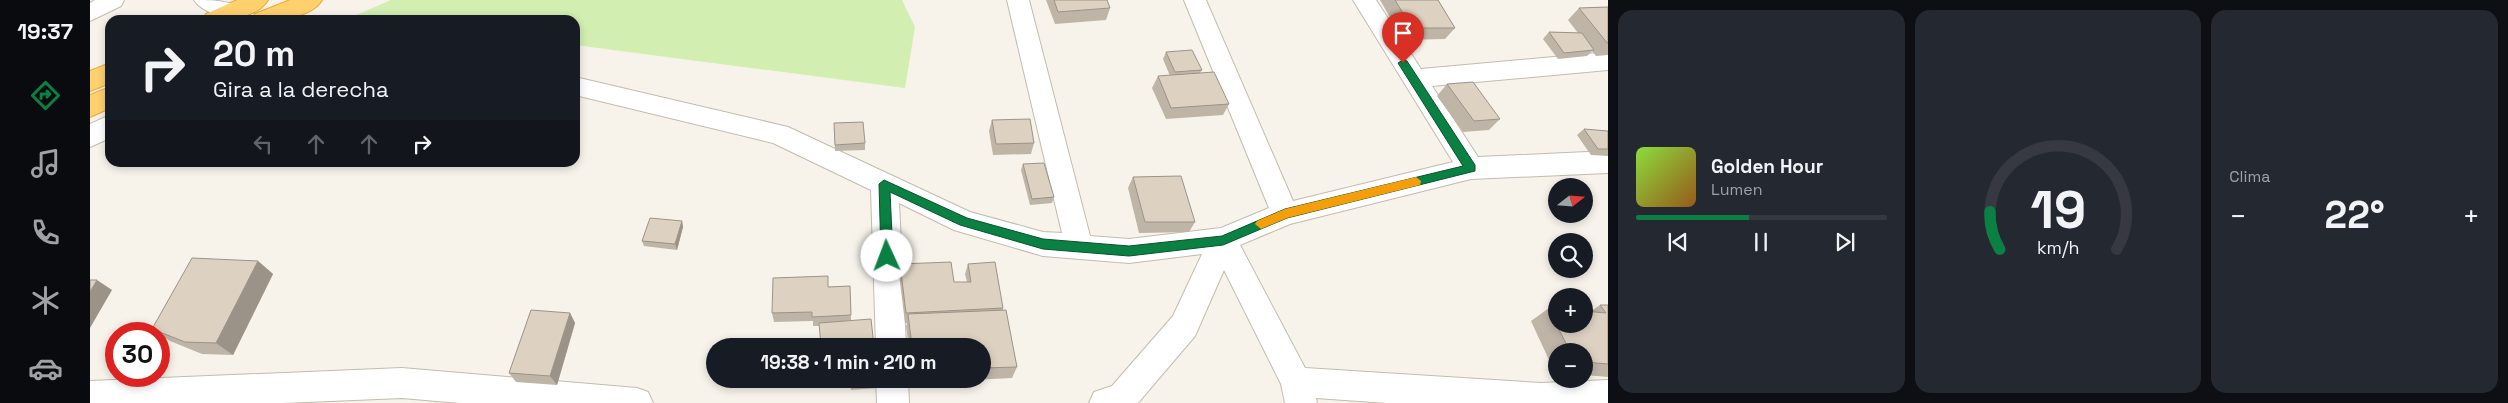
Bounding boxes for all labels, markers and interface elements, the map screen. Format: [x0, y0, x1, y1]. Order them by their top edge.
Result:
pin [1382, 12, 1424, 63]
text: 19:37 [17, 17, 73, 45]
icon: arrive [1389, 19, 1417, 47]
text: 20 m [213, 32, 295, 76]
icon: right [130, 35, 195, 100]
text: Gira a la derecha [213, 75, 389, 103]
icon: directions [28, 78, 63, 113]
icon: left [249, 130, 277, 158]
icon: ahead [302, 130, 330, 158]
icon: ahead [355, 130, 383, 158]
icon: right [408, 130, 436, 158]
icon: music [28, 146, 63, 181]
text: Golden Hour [1711, 154, 1823, 179]
text: Clima [2229, 166, 2270, 187]
text: 19 [2030, 177, 2086, 243]
north arrow [1548, 178, 1592, 222]
map controls [1548, 178, 1593, 388]
text: Lumen [1711, 179, 1763, 200]
text: 22° [2325, 191, 2385, 239]
text: − [2229, 198, 2247, 234]
text: + [2463, 198, 2480, 234]
icon: phone [28, 215, 63, 250]
icon: previous [1664, 228, 1692, 256]
icon: pause [1747, 228, 1775, 256]
icon: next [1831, 228, 1859, 256]
position arrow [860, 229, 912, 281]
button: search [1548, 233, 1593, 278]
text: km/h [2037, 236, 2079, 259]
icon: climate [28, 283, 63, 318]
button: + [1548, 288, 1593, 333]
speed limit sign: 30 [105, 322, 170, 387]
button: − [1548, 343, 1593, 388]
text: 19:38 · 1 min · 210 m [760, 350, 937, 375]
icon: car [28, 351, 63, 386]

